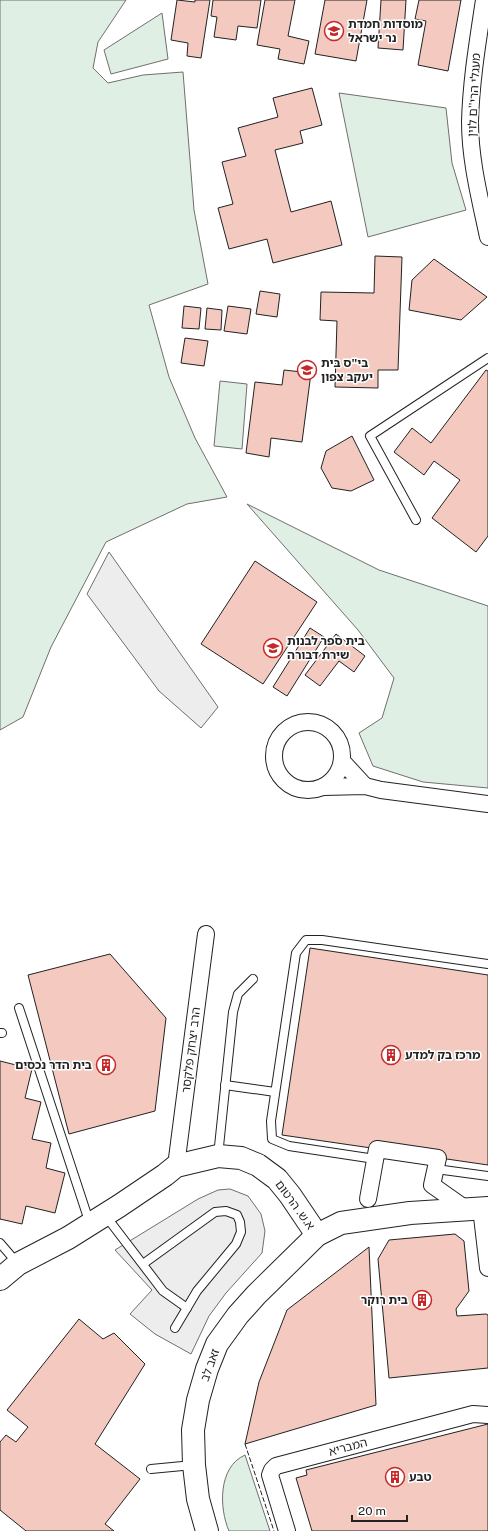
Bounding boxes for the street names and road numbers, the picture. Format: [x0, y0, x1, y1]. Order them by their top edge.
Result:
street label: מעגלי הרי''ם לוין [465, 53, 483, 137]
street label: הרב יצחק פלקסר [179, 1006, 203, 1094]
street label: א.ש. הרטום [272, 1178, 318, 1233]
street label: זאב לב [198, 1347, 222, 1383]
street label: המבריא [327, 1435, 369, 1459]

